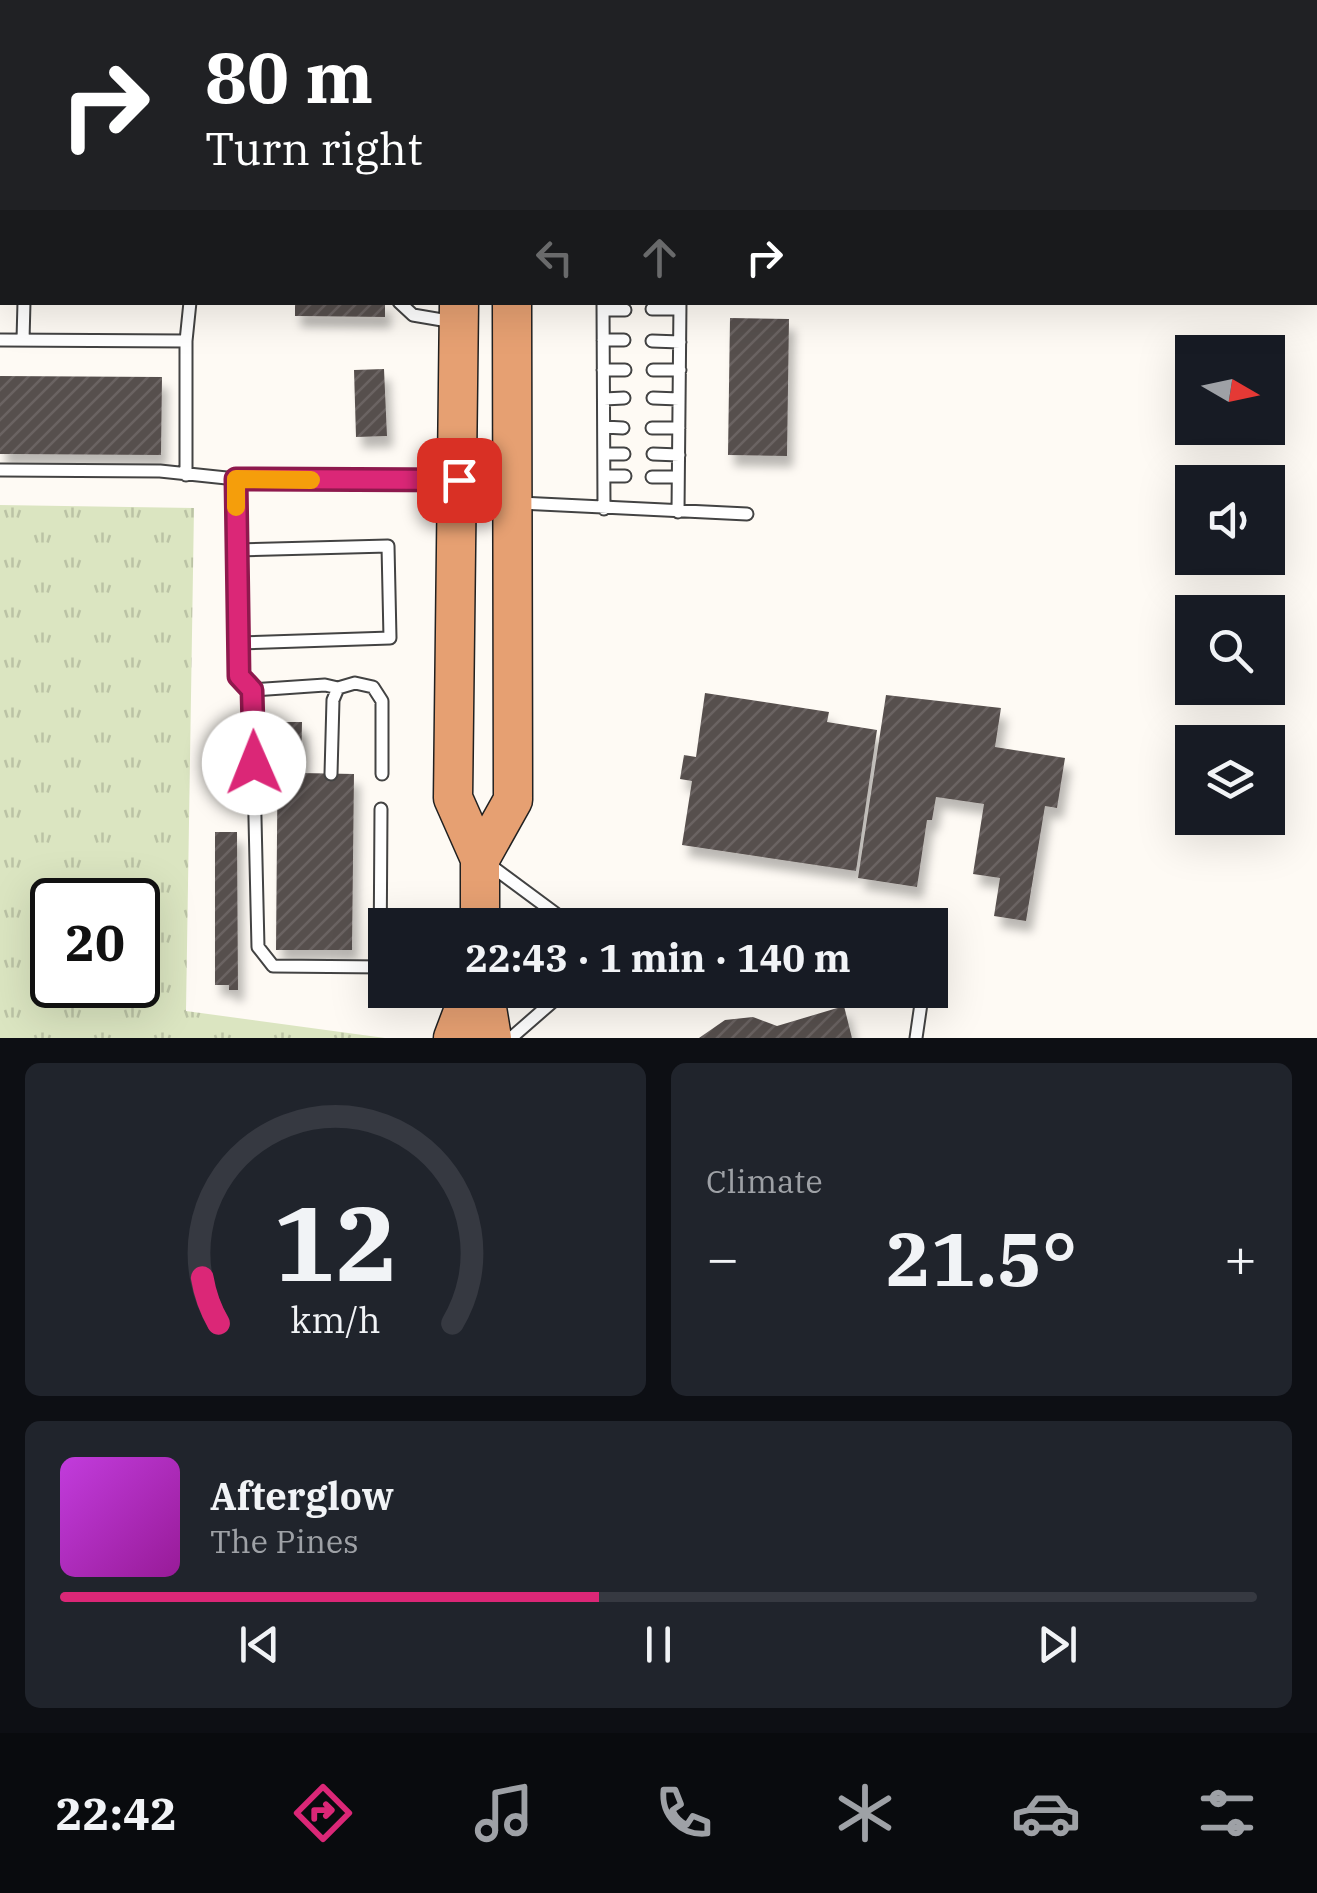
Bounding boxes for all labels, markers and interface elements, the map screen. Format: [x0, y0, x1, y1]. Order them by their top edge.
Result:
text: 80 m [205, 31, 373, 122]
icon: right [40, 40, 170, 170]
text: Turn right [205, 119, 423, 177]
icon: left [527, 230, 582, 285]
icon: ahead [632, 230, 687, 285]
icon: right [737, 230, 792, 285]
north arrow [1175, 335, 1285, 445]
map controls [1175, 335, 1285, 835]
pin [417, 438, 502, 523]
icon: arrive [432, 453, 487, 508]
button: sound [1175, 465, 1285, 575]
button: search [1175, 595, 1285, 705]
position arrow [202, 711, 306, 815]
button: layers [1175, 725, 1285, 835]
speed limit sign: 20 [30, 878, 160, 1008]
text: 22:43 · 1 min · 140 m [465, 933, 851, 982]
text: Climate [706, 1160, 823, 1202]
text: 12 [273, 1174, 398, 1310]
text: 21.5° [886, 1209, 1077, 1307]
text: − [706, 1222, 739, 1293]
text: + [1224, 1222, 1257, 1293]
text: km/h [290, 1296, 381, 1343]
text: Afterglow [210, 1471, 394, 1520]
text: The Pines [210, 1520, 359, 1562]
icon: previous [232, 1617, 287, 1672]
icon: pause [631, 1617, 686, 1672]
icon: next [1030, 1617, 1085, 1672]
icon: directions [288, 1778, 358, 1848]
icon: music [469, 1778, 539, 1848]
icon: phone [649, 1778, 719, 1848]
icon: climate [830, 1778, 900, 1848]
icon: car [1011, 1778, 1081, 1848]
icon: filters [1192, 1778, 1262, 1848]
text: 22:42 [55, 1784, 177, 1842]

